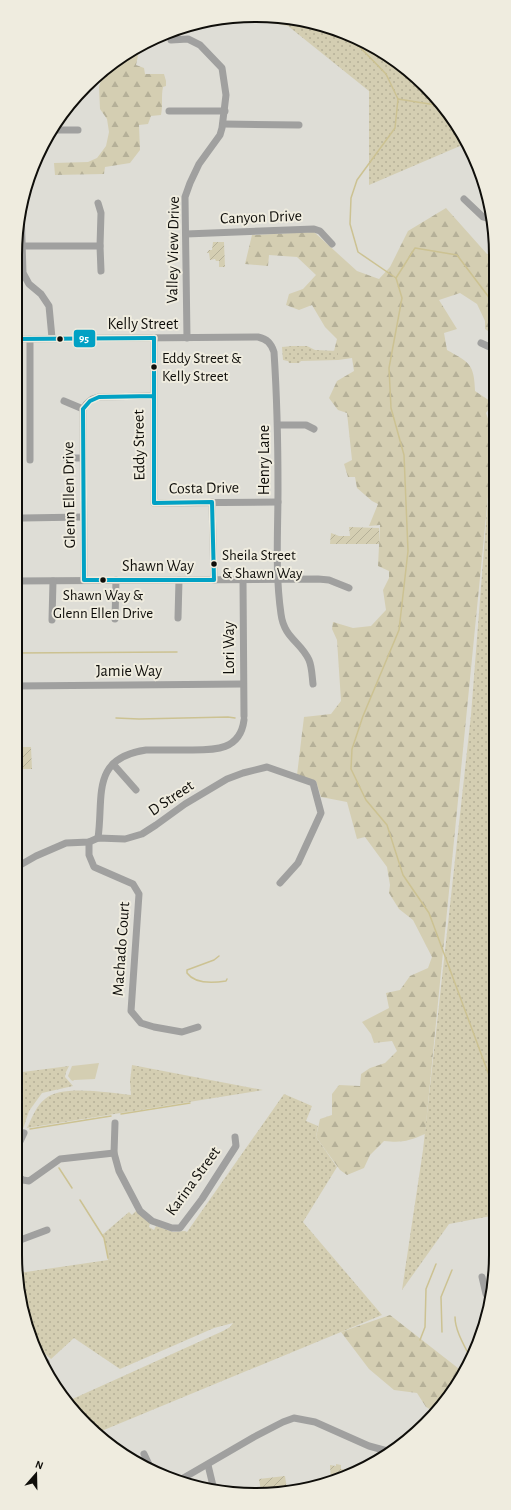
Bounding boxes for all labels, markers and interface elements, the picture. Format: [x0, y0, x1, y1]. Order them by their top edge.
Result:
street label: Valley View Drive [164, 196, 183, 304]
street label: Canyon Drive [220, 208, 302, 227]
street label: Kelly Street [108, 316, 178, 333]
line badge: 95 [73, 329, 96, 348]
text: 95 [79, 333, 89, 344]
unlabelled marker [55, 334, 65, 344]
place label: Eddy Street & Kelly Street [162, 351, 242, 384]
marker: Eddy Street & Kelly Street [149, 362, 159, 372]
street label: Eddy Street [130, 409, 149, 481]
street label: Henry Lane [256, 425, 273, 495]
street label: Glenn Ellen Drive [60, 441, 78, 549]
street label: Costa Drive [169, 479, 239, 497]
place label: Sheila Street & Shawn Way [222, 548, 303, 581]
street label: Shawn Way [122, 558, 194, 575]
marker: Sheila Street & Shawn Way [209, 559, 219, 569]
marker: Shawn Way & Glenn Ellen Drive [98, 575, 108, 585]
place label: Shawn Way & Glenn Ellen Drive [53, 588, 153, 621]
street label: Lori Way [221, 621, 238, 675]
street label: Jamie Way [96, 663, 162, 680]
street label: D Street [146, 777, 196, 819]
street label: Machado Court [110, 901, 132, 997]
street label: Karina Street [163, 1144, 223, 1218]
north arrow [16, 1454, 56, 1494]
text: N [34, 1459, 45, 1472]

